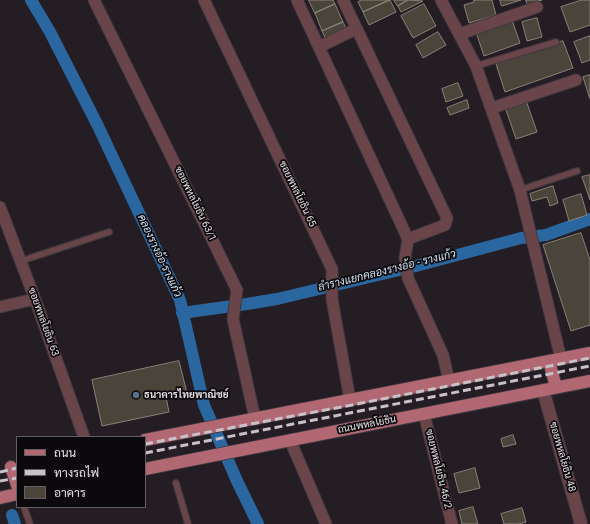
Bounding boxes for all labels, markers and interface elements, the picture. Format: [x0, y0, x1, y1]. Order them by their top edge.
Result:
street label: ซอยพหลโยธิน 65 [276, 159, 318, 229]
street label: ซอยพหลโยธิน 63/1 [172, 165, 218, 243]
water label: คลองรางอ้อ-รางแก้ว [134, 212, 184, 300]
water label: ลำรางแยกคลองรางอ้อ - รางแก้ว [317, 247, 457, 295]
street label: ซอยพหลโยธิน 63 [25, 286, 61, 358]
place label: ธนาคารไทยพาณิชย์ [144, 389, 229, 401]
marker: ธนาคารไทยพาณิชย์ [131, 390, 141, 400]
street label: ถนนพหลโยธิน [337, 413, 397, 437]
street label: ซอยพหลโยธิน 48 [546, 421, 578, 493]
street label: ซอยพหลโยธิน 46/2 [422, 428, 454, 510]
legend [16, 436, 146, 508]
text: ถนน [54, 446, 76, 460]
text: ทางรถไฟ [54, 466, 99, 480]
text: อาคาร [54, 486, 86, 500]

